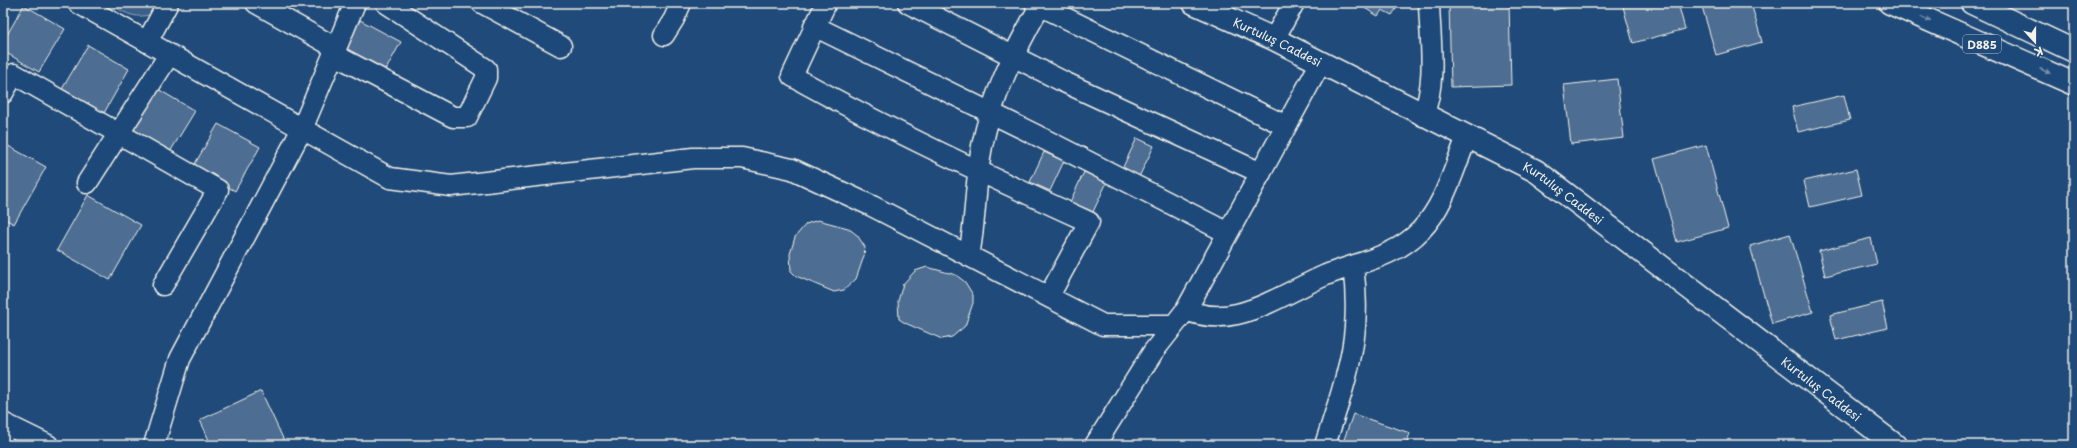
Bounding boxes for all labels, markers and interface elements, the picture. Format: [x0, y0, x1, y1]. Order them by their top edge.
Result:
street label: Kurtuluş Caddesi [1230, 13, 1325, 71]
one-way arrow [1920, 16, 1931, 22]
north arrow [2015, 22, 2055, 62]
road number: D885 [1963, 35, 2001, 53]
text: K [2032, 42, 2046, 61]
one-way arrow [2039, 69, 2051, 75]
street label: Kurtuluş Caddesi [1520, 157, 1608, 229]
street label: Kurtuluş Caddesi [1778, 352, 1865, 425]

